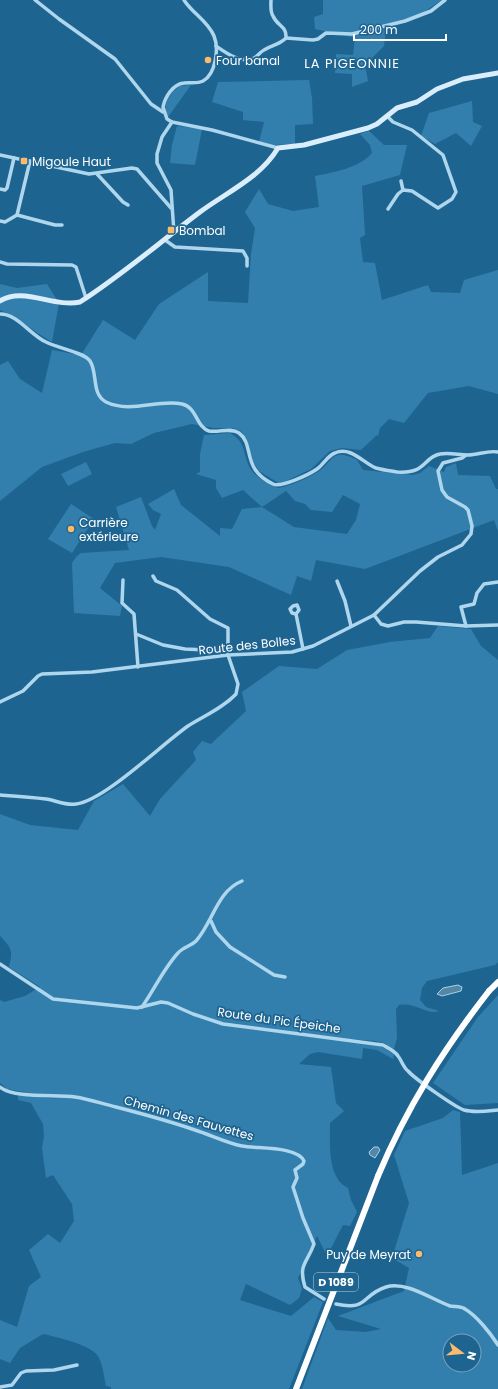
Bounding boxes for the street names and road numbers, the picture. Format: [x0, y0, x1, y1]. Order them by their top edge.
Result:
street label: Route des Bolles [198, 631, 296, 659]
street label: Route du Pic Épeiche [216, 1003, 342, 1037]
street label: Chemin des Fauvettes [122, 1091, 256, 1145]
road number: D 1089 [314, 1273, 358, 1291]

